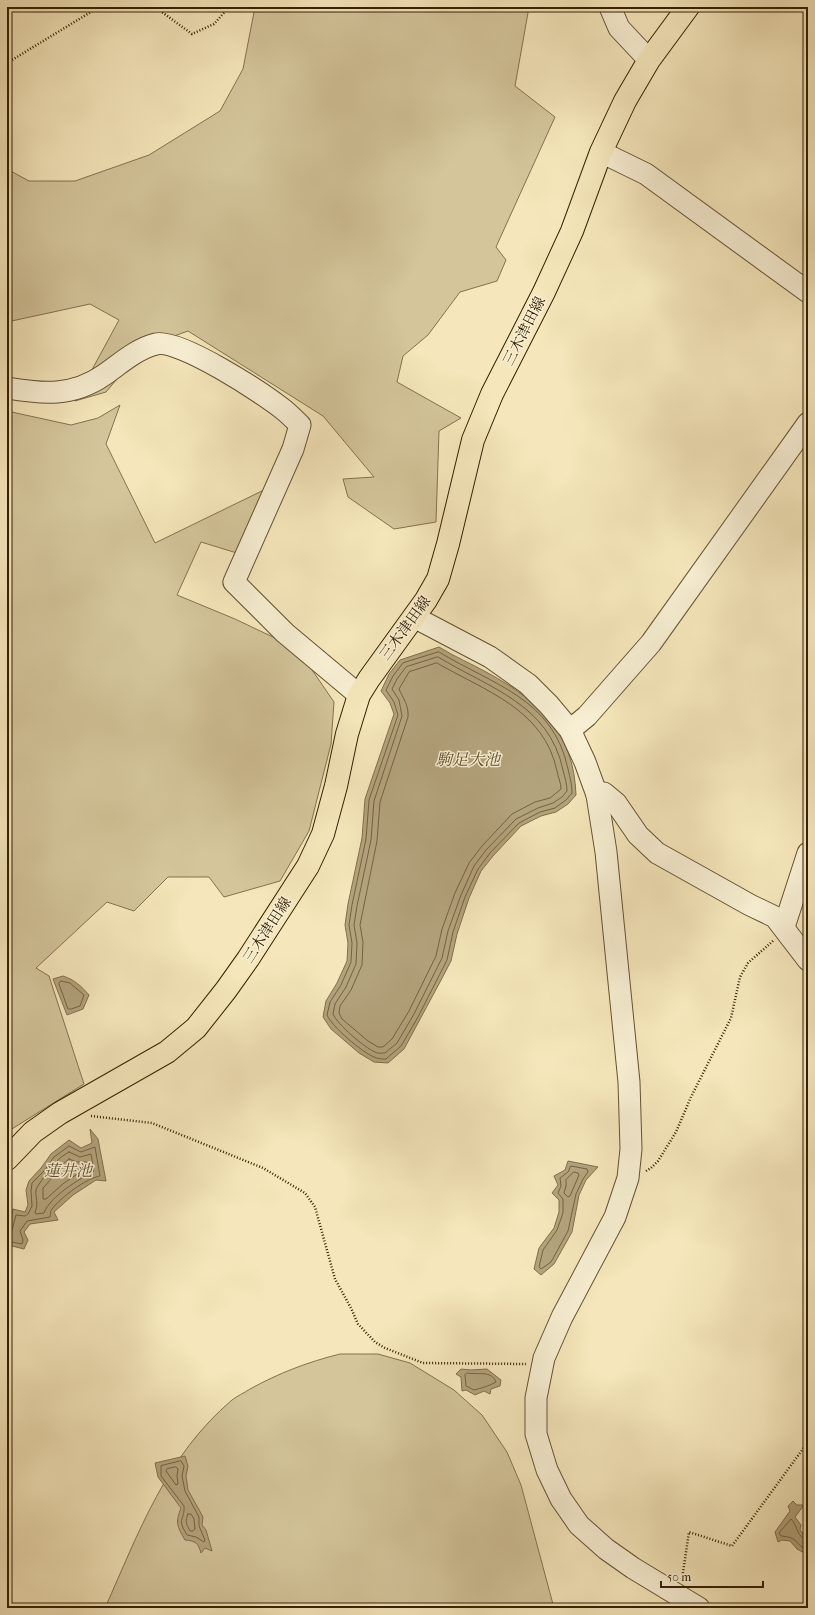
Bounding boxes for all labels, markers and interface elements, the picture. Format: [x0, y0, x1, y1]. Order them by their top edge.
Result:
street label: 三木津田線 [499, 293, 549, 369]
street label: 三木津田線 [376, 592, 434, 664]
water label: 駒足大池 [436, 750, 502, 769]
street label: 三木津田線 [239, 894, 295, 966]
water label: 蓮井池 [44, 1161, 94, 1180]
scale bar [661, 1563, 763, 1589]
text: 50 m [667, 1570, 691, 1584]

